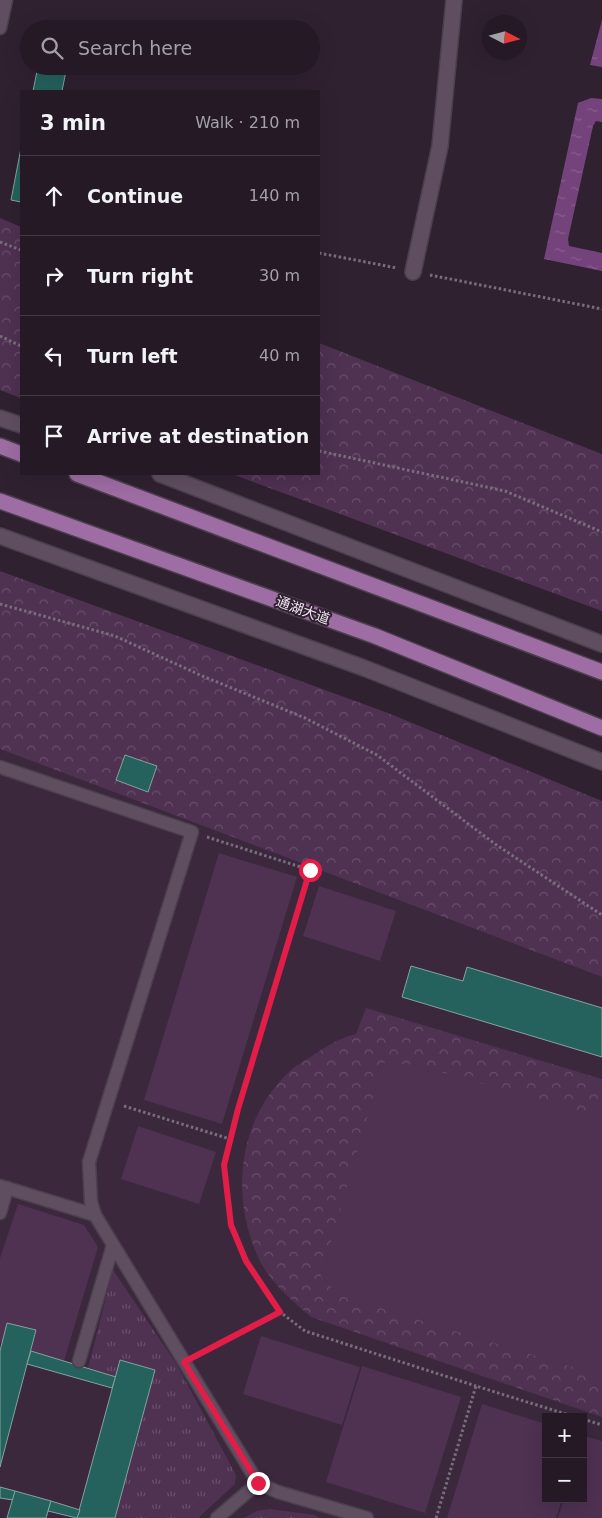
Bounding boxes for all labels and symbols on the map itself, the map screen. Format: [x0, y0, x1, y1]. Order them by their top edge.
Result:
north arrow [482, 15, 527, 60]
street label: 通湖大道 [274, 593, 332, 627]
route start [299, 859, 322, 882]
route end [247, 1472, 270, 1495]

